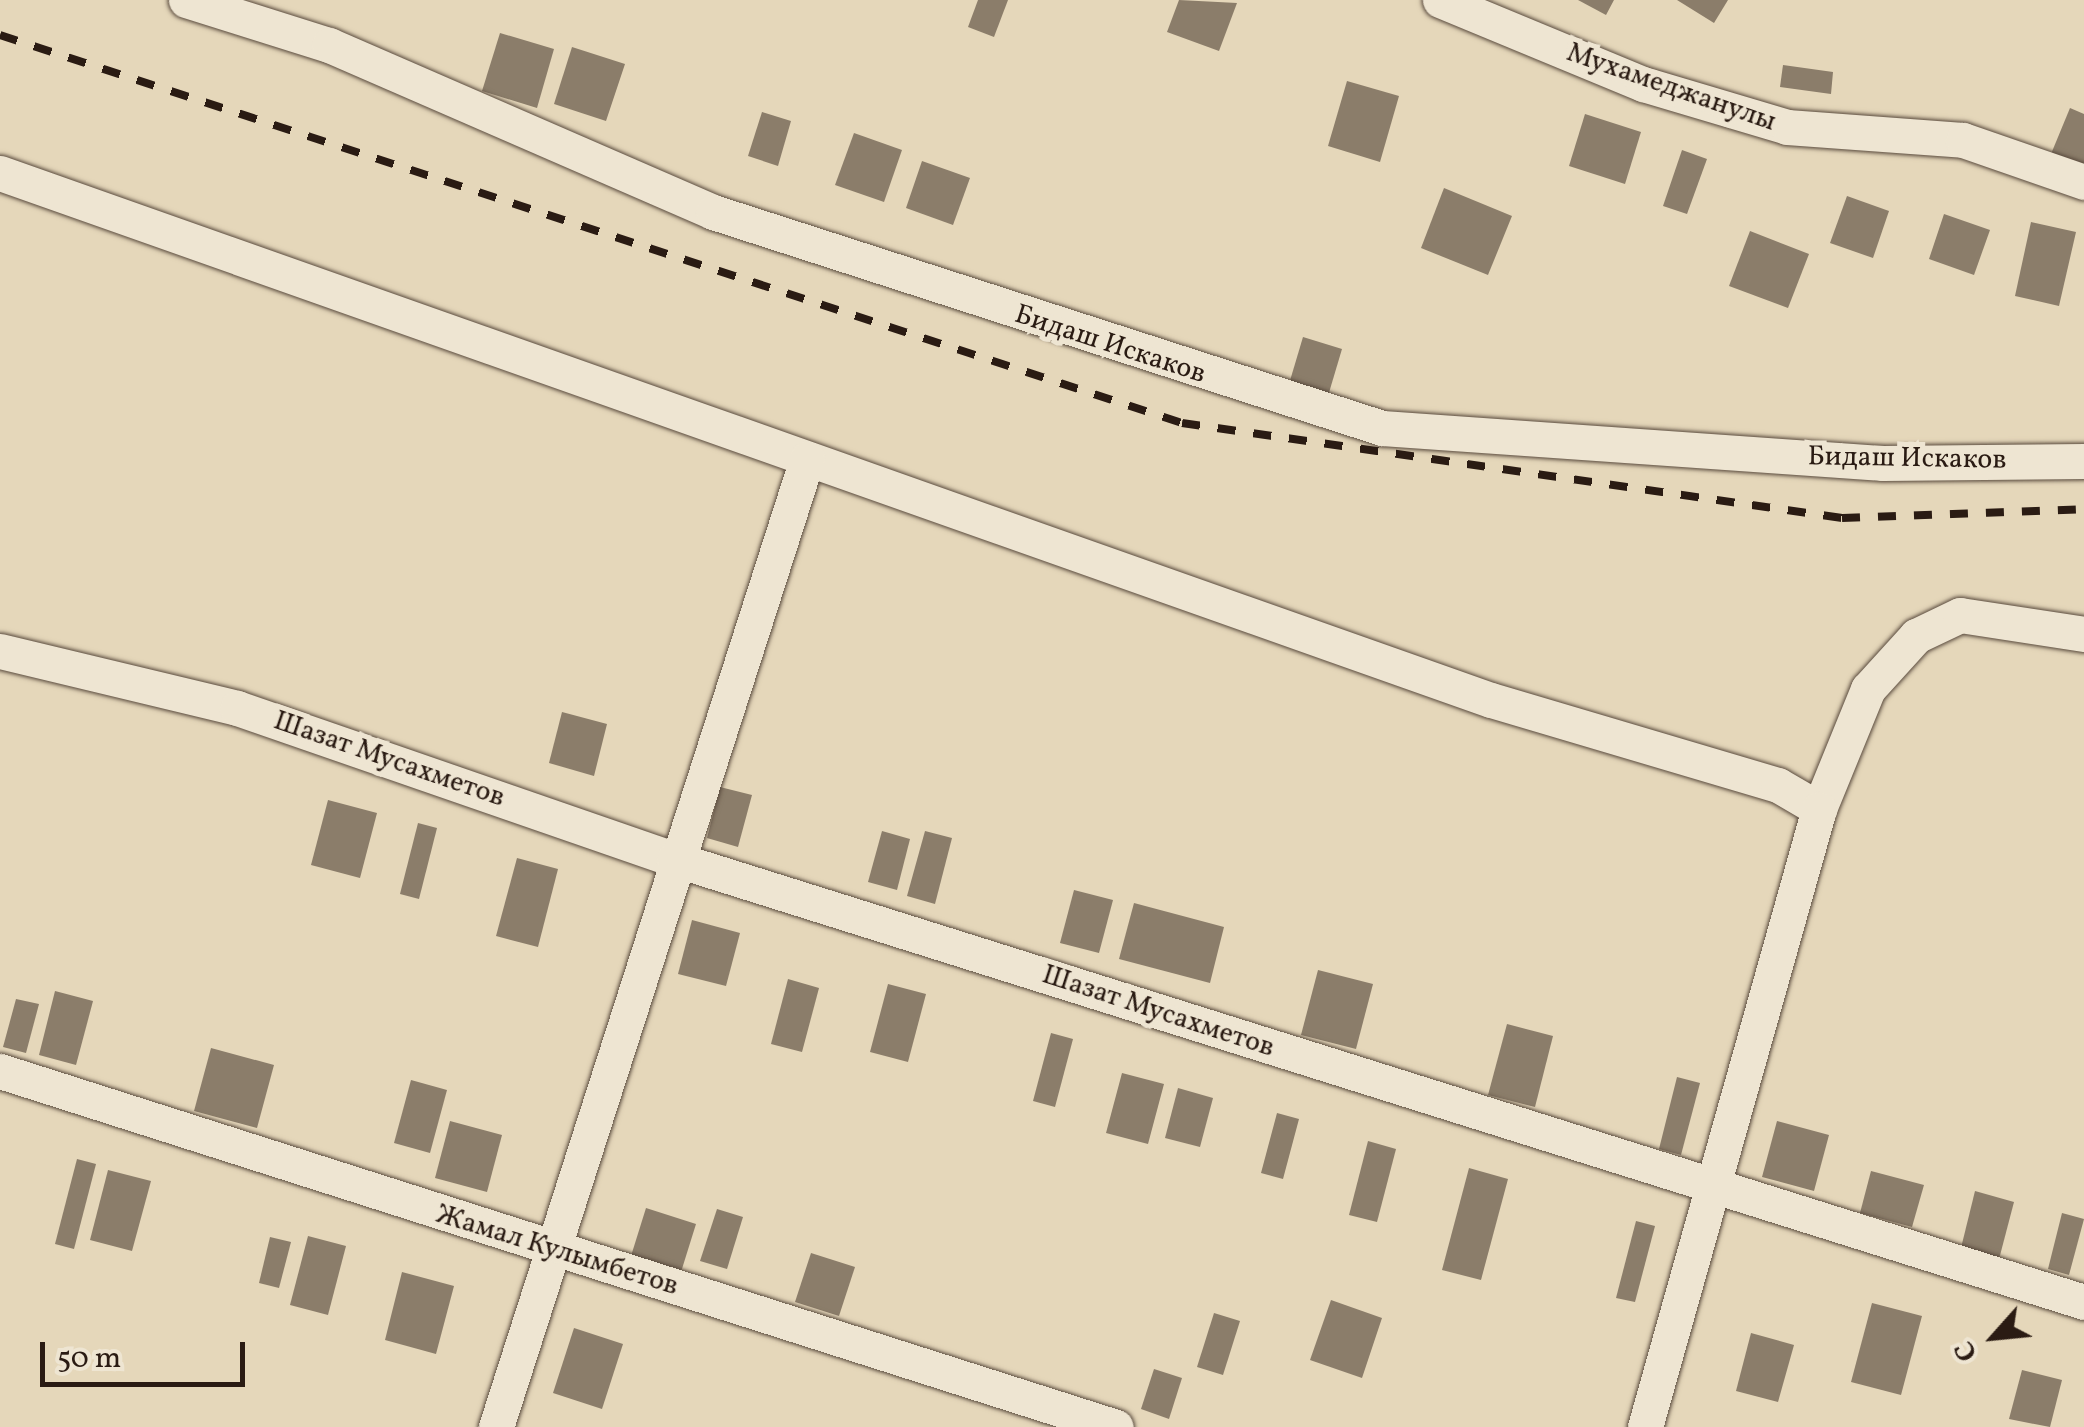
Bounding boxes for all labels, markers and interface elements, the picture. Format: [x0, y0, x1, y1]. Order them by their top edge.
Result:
street label: Мухамеджанулы [1562, 36, 1780, 140]
street label: Бидаш Искаков [1010, 298, 1210, 392]
street label: Бидаш Искаков [1807, 440, 2007, 478]
street label: Шазат Мусахметов [269, 705, 509, 815]
street label: Шазат Мусахметов [1038, 959, 1278, 1065]
street label: Жамал Кулымбетов [432, 1198, 682, 1304]
north arrow [1944, 1287, 2044, 1387]
scale bar [45, 1322, 250, 1384]
text: С [1945, 1334, 1988, 1368]
text: 50 m [57, 1338, 121, 1380]

